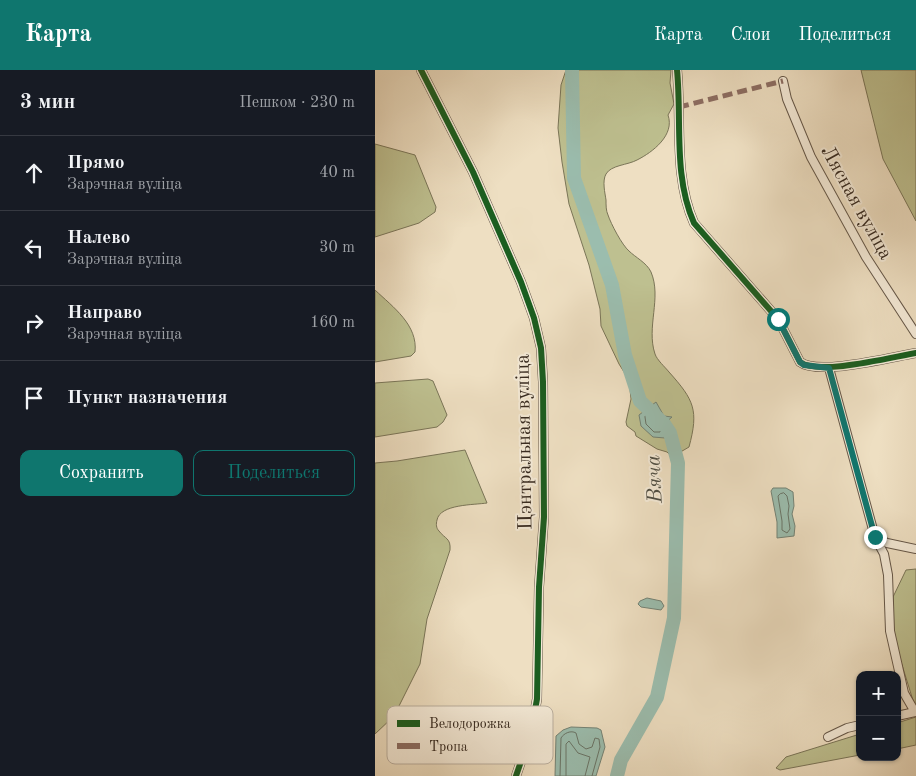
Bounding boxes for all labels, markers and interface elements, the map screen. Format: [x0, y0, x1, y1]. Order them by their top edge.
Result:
text: Карта [25, 23, 92, 47]
text: Карта [654, 26, 703, 44]
text: Слои [731, 26, 770, 44]
text: Поделиться [798, 26, 891, 44]
text: 3 мин [20, 92, 75, 113]
text: Пешком · 230 m [239, 95, 355, 111]
street label: Лясная вуліца [816, 143, 896, 263]
text: Прямо [67, 154, 125, 173]
icon: ahead [20, 159, 48, 187]
text: 40 m [319, 165, 355, 181]
text: Зарэчная вуліца [67, 177, 182, 193]
text: Налево [67, 229, 130, 248]
icon: left [20, 234, 48, 262]
text: 30 m [319, 240, 355, 256]
text: Зарэчная вуліца [67, 252, 182, 268]
text: Направо [67, 304, 142, 323]
route start [767, 308, 790, 331]
icon: right [20, 309, 48, 337]
text: 160 m [310, 315, 355, 331]
text: Зарэчная вуліца [67, 327, 182, 343]
street label: Цэнтральная вуліца [513, 354, 537, 530]
icon: arrive [20, 384, 48, 412]
text: Пункт назначения [67, 389, 227, 408]
button: Сохранить [20, 450, 183, 496]
button: Поделиться [193, 450, 355, 496]
water label: Вяча [643, 454, 667, 505]
route end [864, 526, 887, 549]
map controls [856, 671, 901, 761]
button: + [856, 671, 901, 716]
legend [387, 706, 553, 764]
button: − [856, 716, 901, 761]
text: Велодорожка [429, 717, 511, 731]
text: Тропа [429, 740, 468, 754]

